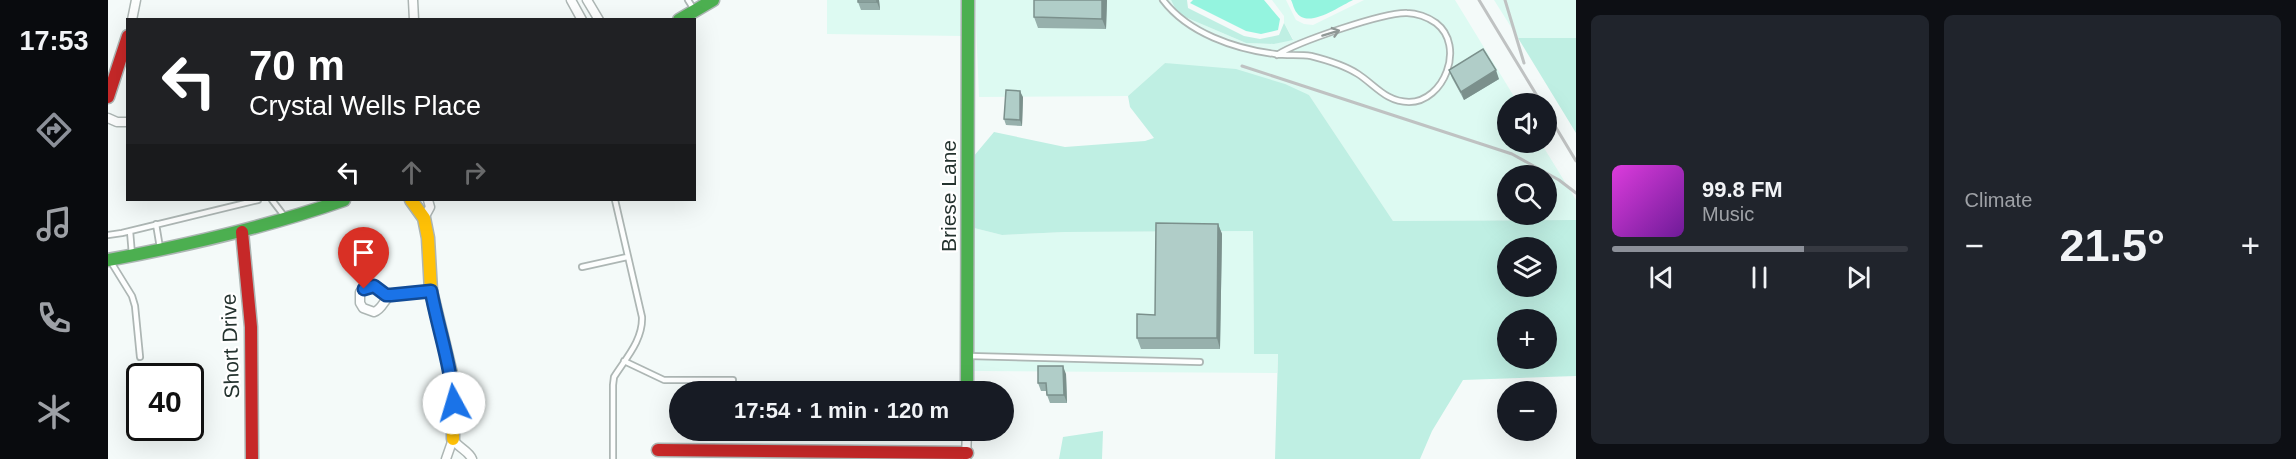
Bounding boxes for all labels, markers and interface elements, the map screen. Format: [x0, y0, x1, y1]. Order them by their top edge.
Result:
text: 17:53 [19, 26, 89, 56]
one-way arrow [1321, 27, 1340, 38]
icon: left [150, 42, 228, 120]
text: 70 m [249, 42, 345, 89]
text: Crystal Wells Place [249, 91, 481, 121]
map controls [1497, 93, 1557, 441]
button: sound [1497, 93, 1557, 153]
icon: directions [33, 109, 75, 151]
street label: Briese Lane [937, 140, 960, 252]
icon: left [332, 156, 365, 189]
icon: ahead [395, 156, 428, 189]
icon: right [458, 156, 491, 189]
button: search [1497, 165, 1557, 225]
text: 99.8 FM [1702, 177, 1783, 202]
text: Climate [1965, 189, 2032, 211]
icon: music [33, 203, 75, 245]
text: Music [1702, 203, 1754, 225]
text: 21.5° [2059, 220, 2165, 271]
pin [338, 227, 389, 289]
text: − [1965, 227, 1984, 264]
text: + [2241, 227, 2260, 264]
icon: arrive [347, 236, 380, 269]
button: layers [1497, 237, 1557, 297]
icon: previous [1645, 261, 1678, 294]
icon: pause [1743, 261, 1776, 294]
icon: next [1842, 261, 1875, 294]
street label: Short Drive [217, 293, 243, 399]
icon: phone [33, 297, 75, 339]
button: + [1497, 309, 1557, 369]
speed limit sign: 40 [126, 363, 204, 441]
position arrow [422, 371, 486, 435]
button: − [1497, 381, 1557, 441]
icon: climate [33, 391, 75, 433]
text: 17:54 · 1 min · 120 m [734, 398, 949, 423]

